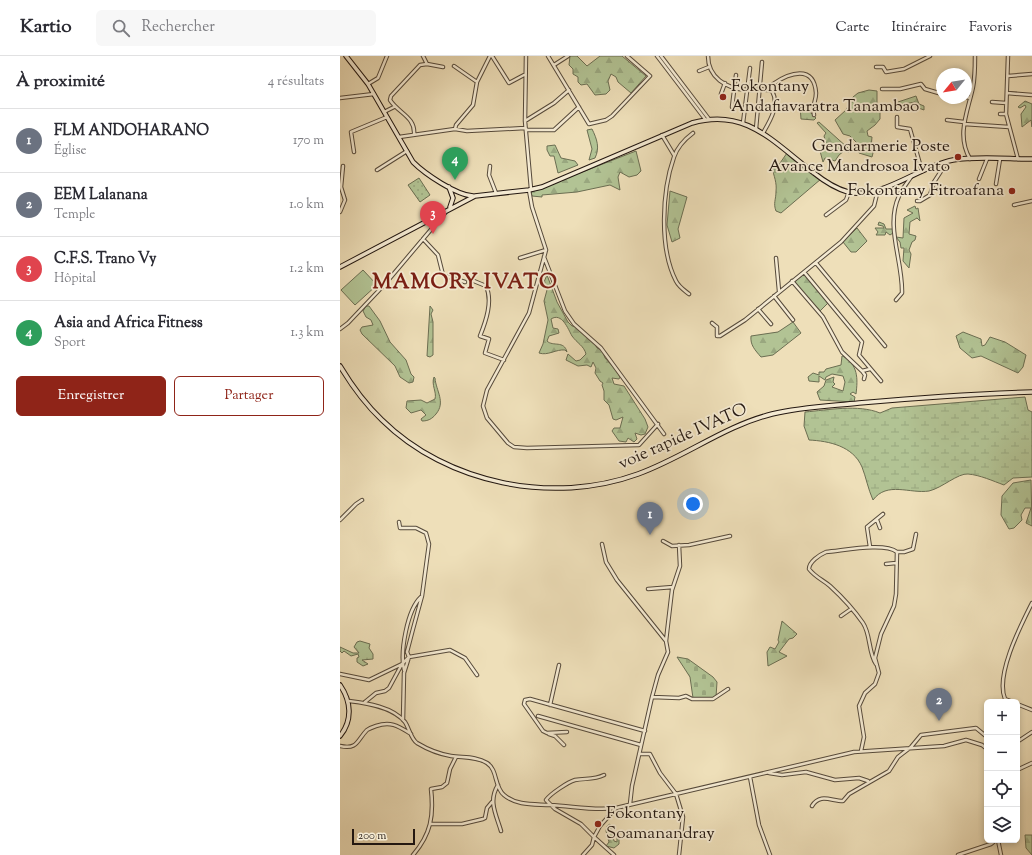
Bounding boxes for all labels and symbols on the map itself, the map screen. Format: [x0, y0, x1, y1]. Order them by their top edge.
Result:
north arrow [936, 68, 972, 104]
place label: Fokontany Andafiavaratra Tanambao [731, 75, 919, 119]
marker: Fokontany Andafiavaratra Tanambao [718, 92, 728, 102]
place label: Gendarmerie Poste Avance Mandrosoa Ivato [768, 135, 950, 179]
pin: 4 [442, 147, 468, 180]
marker: Gendarmerie Poste Avance Mandrosoa Ivato [953, 152, 963, 162]
place label: Fokontany Fitroafana [847, 179, 1004, 203]
marker: Fokontany Fitroafana [1007, 186, 1017, 196]
pin: 3 [420, 201, 446, 234]
district label: MAMORY IVATO [372, 268, 558, 298]
street label: voie rapide IVATO [615, 398, 751, 476]
your location [683, 494, 703, 514]
pin: 1 [637, 502, 663, 535]
pin: 2 [926, 688, 952, 721]
place label: Fokontany Soamanandray [606, 802, 715, 846]
marker: Fokontany Soamanandray [593, 819, 603, 829]
scale bar [352, 827, 415, 846]

